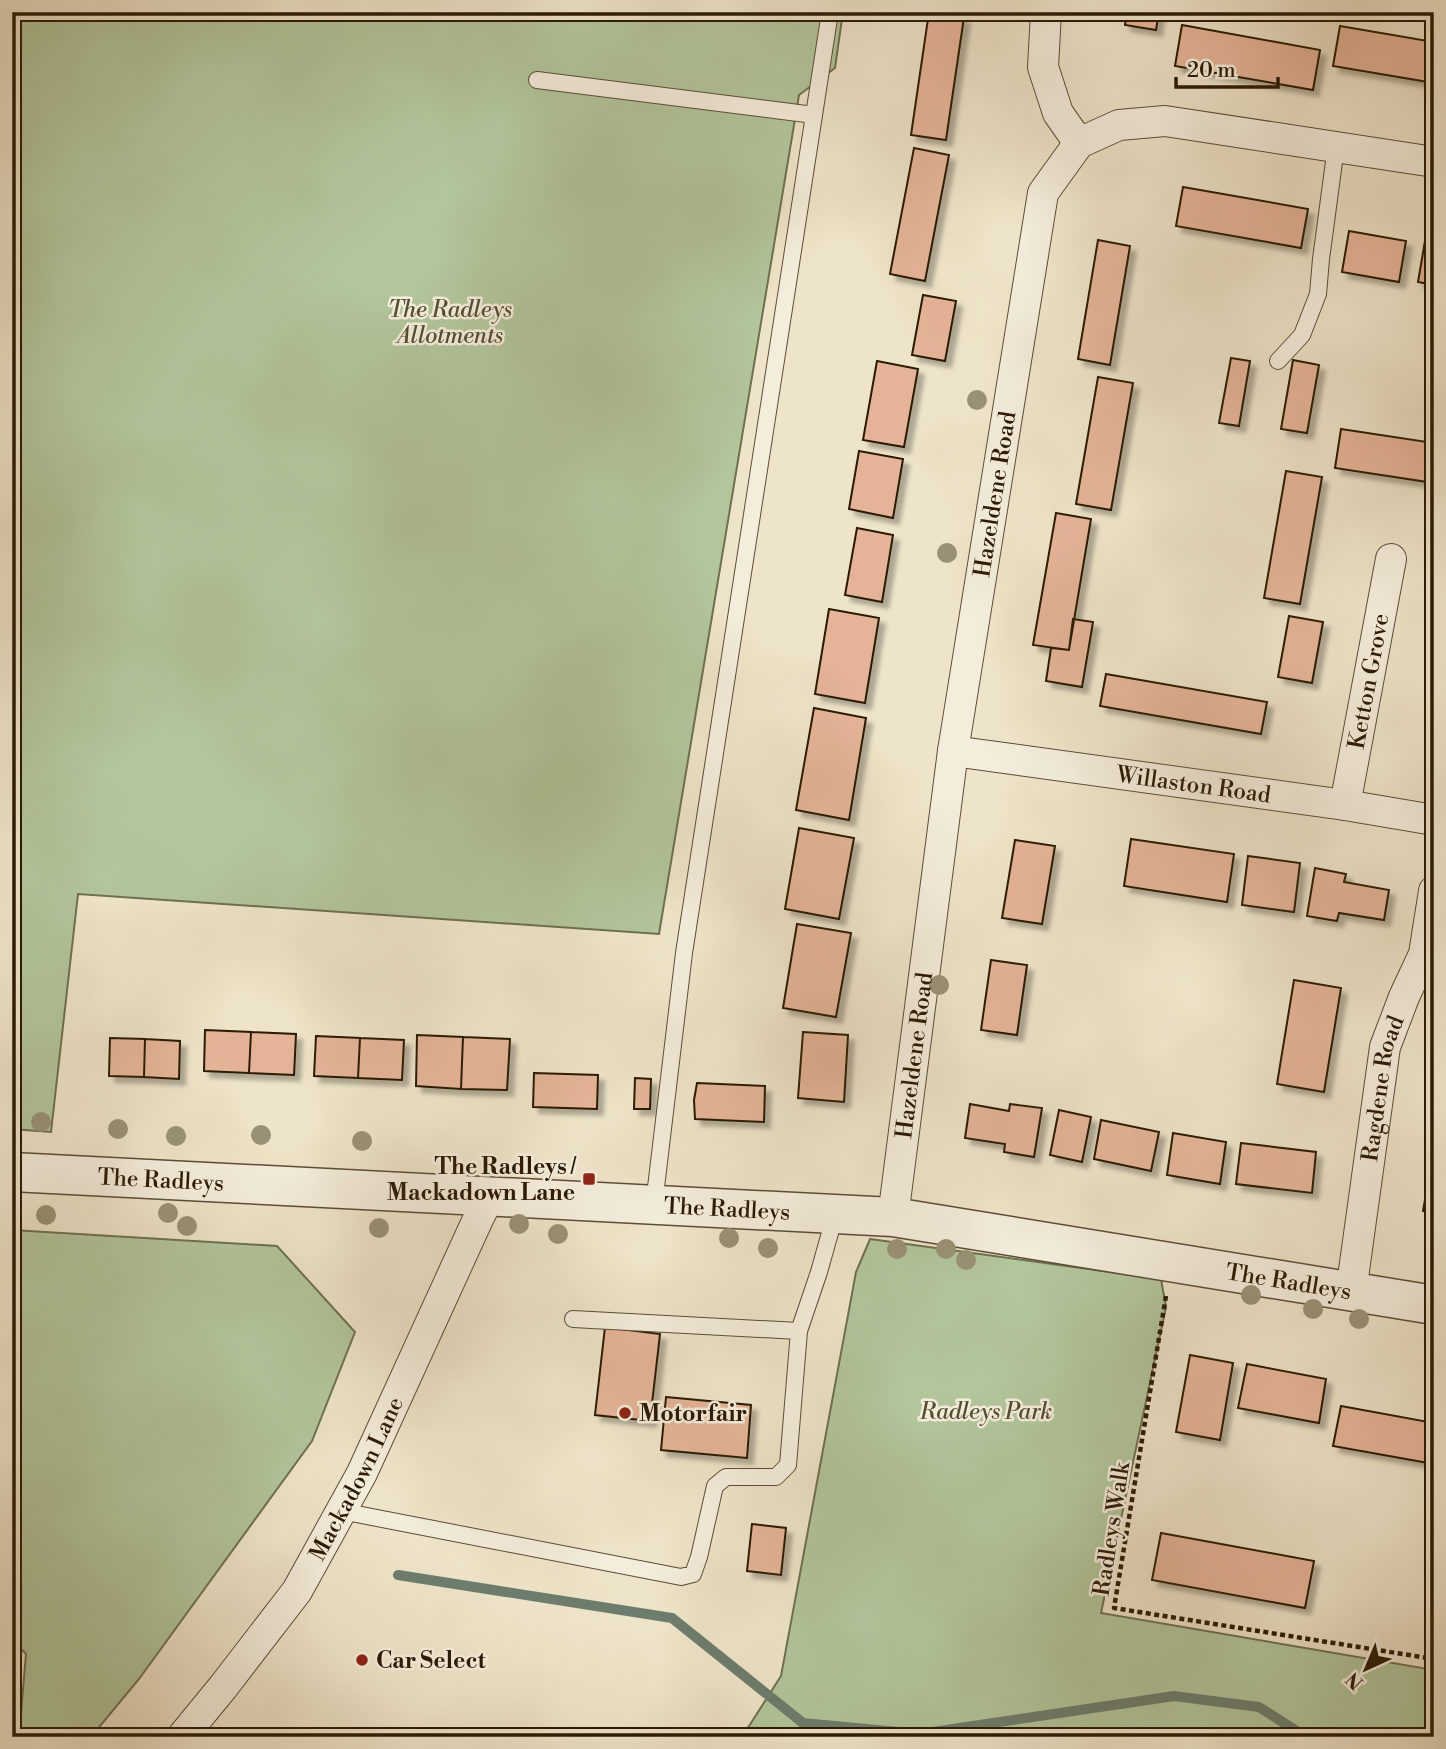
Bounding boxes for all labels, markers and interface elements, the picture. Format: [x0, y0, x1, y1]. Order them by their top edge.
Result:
scale bar [1176, 46, 1278, 90]
text: 20 m [1187, 58, 1236, 84]
park label: The Radleys Allotments [388, 296, 512, 350]
street label: Hazeldene Road [968, 409, 1023, 579]
street label: Ketton Grove [1343, 611, 1396, 752]
street label: Willaston Road [1114, 761, 1273, 810]
street label: Hazeldene Road [890, 970, 939, 1140]
street label: Ragdene Road [1356, 1012, 1411, 1163]
place label: The Radleys / Mackadown Lane [387, 1153, 577, 1207]
street label: The Radleys [97, 1163, 225, 1198]
marker: The Radleys / Mackadown Lane [581, 1171, 597, 1187]
street label: The Radleys [663, 1192, 791, 1227]
street label: The Radleys [1224, 1258, 1353, 1306]
street label: Mackadown Lane [304, 1393, 410, 1566]
park label: Radleys Park [919, 1398, 1052, 1426]
place label: Motorfair [639, 1400, 747, 1428]
marker: Motorfair [617, 1405, 633, 1421]
street label: Radleys Walk [1088, 1459, 1137, 1598]
north arrow [1330, 1634, 1400, 1704]
place label: Car Select [376, 1647, 486, 1675]
marker: Car Select [354, 1652, 370, 1668]
text: N [1341, 1667, 1369, 1694]

